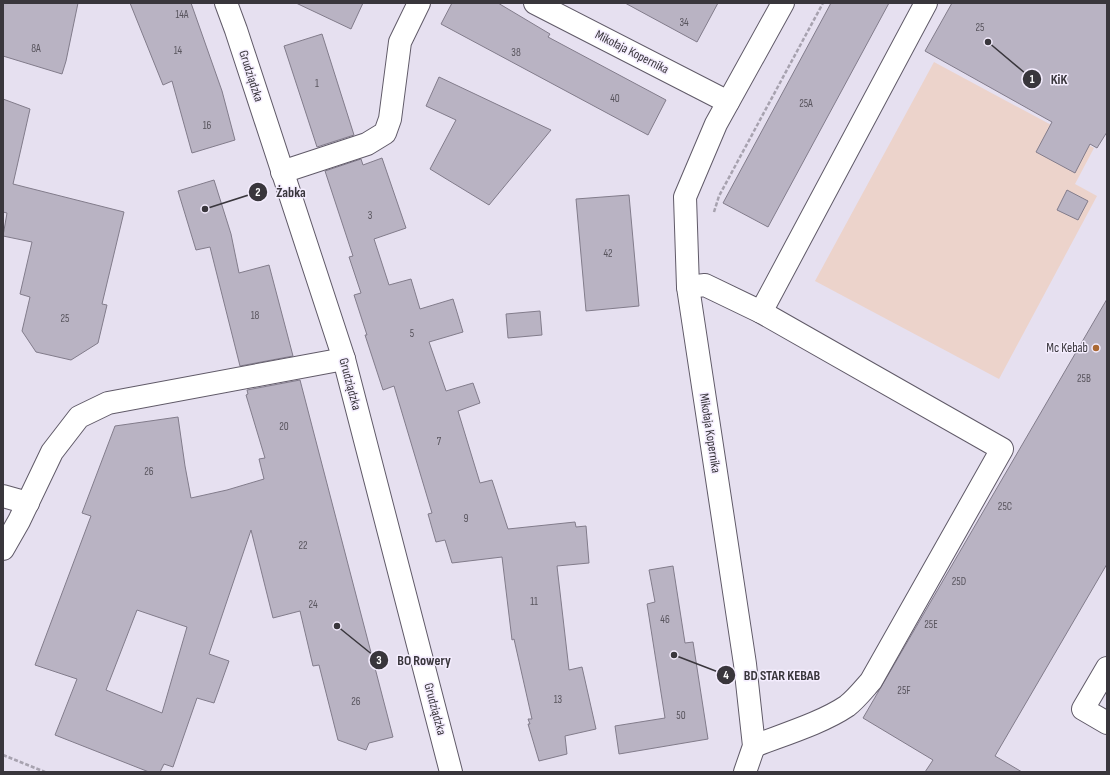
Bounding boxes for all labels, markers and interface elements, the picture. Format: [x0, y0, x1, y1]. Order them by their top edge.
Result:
house number: 14A [175, 8, 189, 21]
house number: 34 [679, 16, 689, 29]
house number: 25 [976, 21, 984, 34]
street label: Mikołaja Kopernika [593, 27, 671, 77]
house number: 8A [31, 42, 41, 55]
house number: 14 [174, 44, 183, 57]
house number: 38 [511, 46, 521, 59]
street label: Grudziądzka [235, 48, 267, 104]
callout: KiK [1022, 66, 1075, 92]
text: KiK [1051, 71, 1067, 88]
text: 1 [1030, 72, 1035, 87]
house number: 1 [315, 77, 319, 90]
house number: 40 [610, 92, 620, 105]
house number: 25A [799, 97, 813, 110]
house number: 16 [203, 119, 212, 132]
callout: Żabka [248, 179, 314, 205]
text: Żabka [276, 184, 306, 201]
text: 2 [255, 185, 261, 200]
house number: 3 [368, 209, 373, 222]
house number: 42 [603, 247, 613, 260]
house number: 18 [251, 309, 260, 322]
house number: 25 [61, 312, 69, 325]
house number: 5 [410, 327, 414, 340]
place label: Mc Kebab [1046, 340, 1088, 356]
marker: Mc Kebab [1091, 343, 1101, 353]
street label: Grudziądzka [335, 356, 365, 412]
house number: 25B [1077, 372, 1091, 385]
street label: Mikołaja Kopernika [696, 392, 724, 474]
house number: 20 [279, 420, 289, 433]
house number: 7 [437, 435, 442, 448]
house number: 26 [144, 465, 154, 478]
house number: 25C [998, 500, 1012, 513]
house number: 9 [464, 512, 469, 525]
house number: 22 [298, 539, 308, 552]
house number: 25D [952, 575, 966, 588]
house number: 11 [530, 595, 538, 608]
house number: 24 [308, 598, 318, 611]
house number: 46 [660, 613, 670, 626]
house number: 25E [924, 618, 938, 631]
callout: BO Rowery [369, 647, 459, 673]
text: BO Rowery [397, 652, 451, 669]
text: 3 [376, 653, 382, 668]
callout: BD STAR KEBAB [716, 662, 828, 688]
text: BD STAR KEBAB [744, 667, 821, 684]
text: 4 [723, 668, 729, 683]
street label: Grudziądzka [420, 681, 450, 737]
house number: 25F [897, 684, 911, 697]
house number: 13 [554, 693, 563, 706]
house number: 26 [351, 695, 361, 708]
house number: 50 [676, 709, 686, 722]

